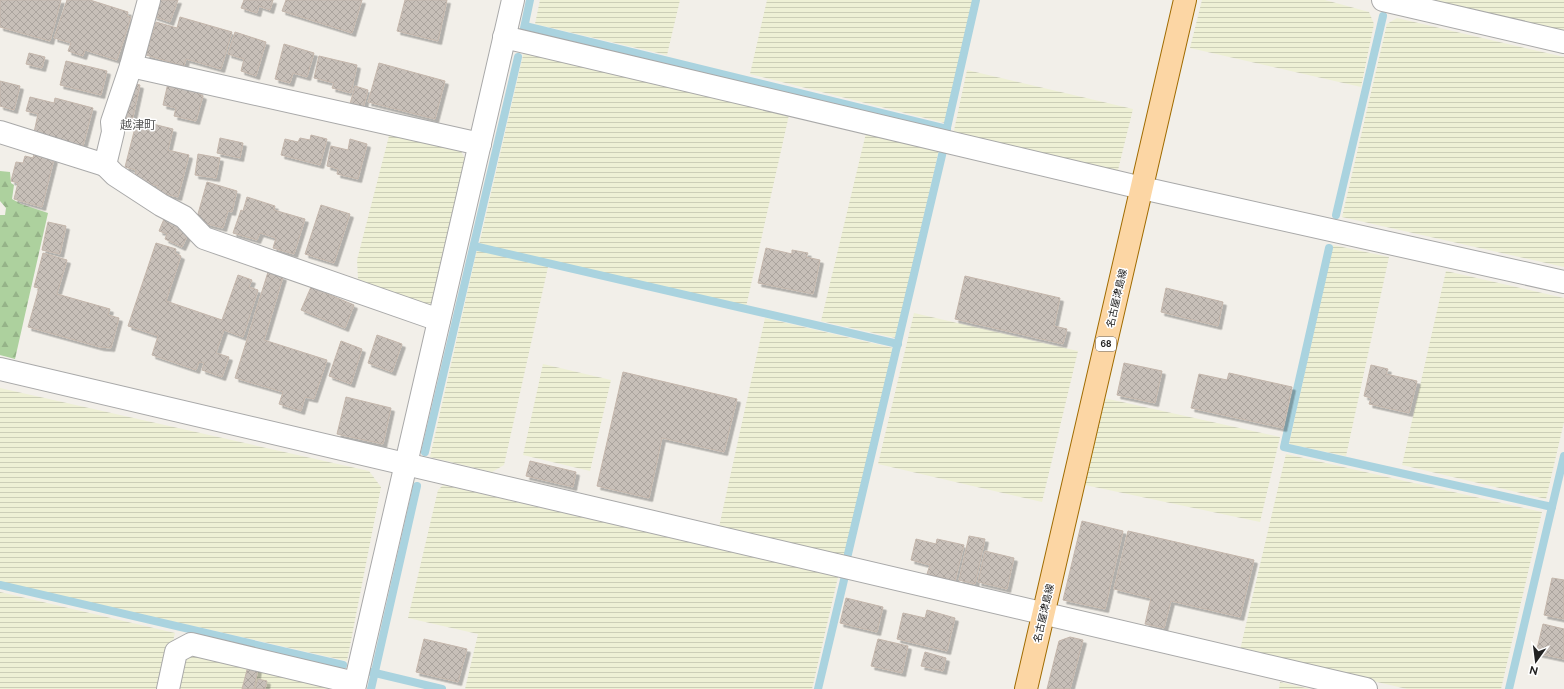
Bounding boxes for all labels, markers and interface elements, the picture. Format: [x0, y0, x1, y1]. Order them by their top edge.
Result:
district label: 越津町 [120, 118, 156, 132]
street label: 名古屋津島線 [1104, 268, 1129, 329]
road number: 68 [1096, 337, 1116, 351]
street label: 名古屋津島線 [1031, 583, 1056, 644]
north arrow [1516, 641, 1556, 681]
text: N [1528, 663, 1539, 678]

